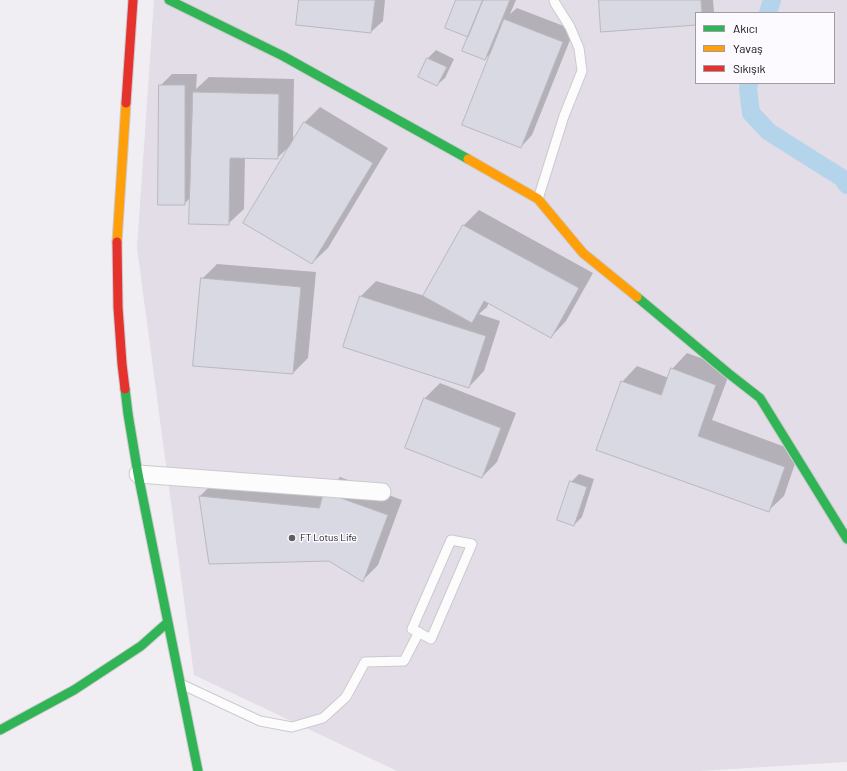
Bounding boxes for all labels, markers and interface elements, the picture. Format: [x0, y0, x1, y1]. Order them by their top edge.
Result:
legend [695, 12, 835, 84]
text: Akıcı [733, 21, 758, 35]
text: Yavaş [733, 41, 763, 55]
text: Sıkışık [733, 61, 765, 75]
place label: FT Lotus Life [300, 532, 357, 544]
marker: FT Lotus Life [287, 533, 297, 543]

